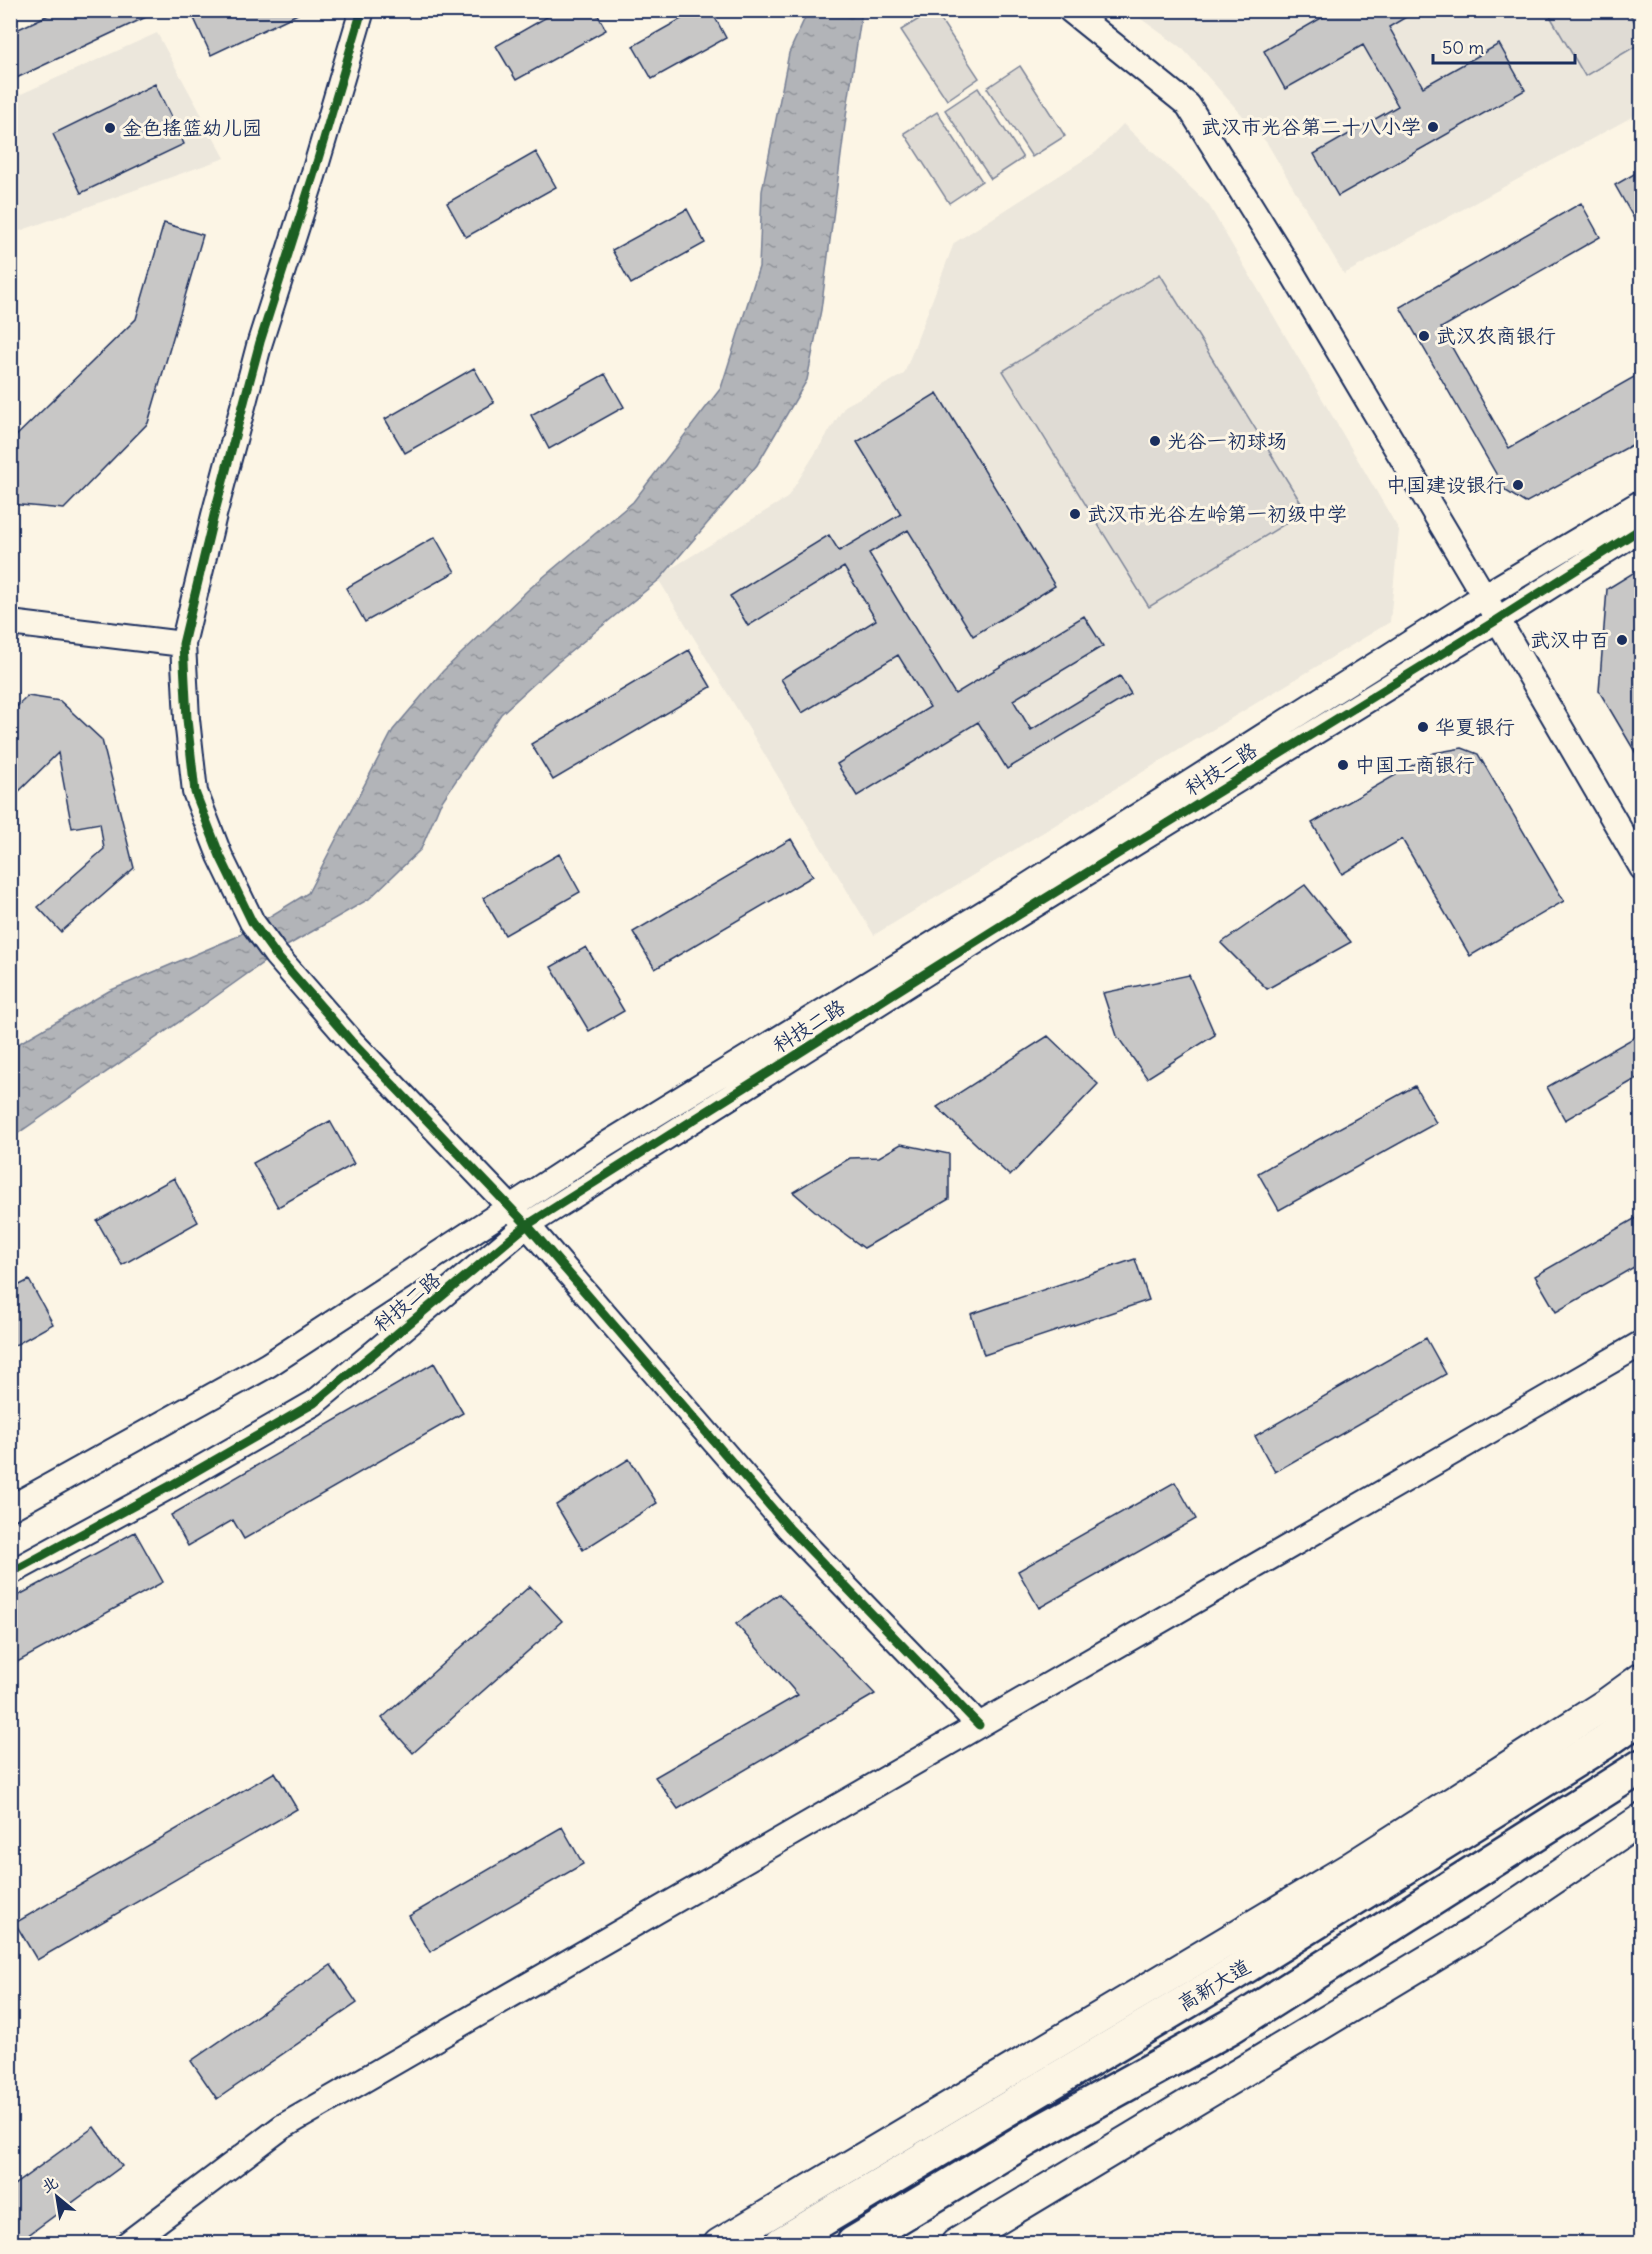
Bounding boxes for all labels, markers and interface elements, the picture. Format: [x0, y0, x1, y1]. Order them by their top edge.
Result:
scale bar [1433, 27, 1576, 65]
text: 50 m [1442, 36, 1484, 59]
place label: 武汉市光谷第二十八小学 [1201, 114, 1421, 139]
place label: 金色摇篮幼儿园 [122, 115, 262, 140]
marker: 武汉市光谷第二十八小学 [1426, 120, 1440, 134]
marker: 金色摇篮幼儿园 [103, 121, 117, 135]
place label: 武汉农商银行 [1436, 323, 1556, 348]
marker: 武汉农商银行 [1417, 329, 1431, 343]
place label: 光谷一初球场 [1167, 428, 1287, 453]
marker: 光谷一初球场 [1148, 434, 1162, 448]
place label: 中国建设银行 [1386, 472, 1506, 497]
marker: 中国建设银行 [1511, 478, 1525, 492]
place label: 武汉市光谷左岭第一初级中学 [1087, 501, 1347, 526]
marker: 武汉市光谷左岭第一初级中学 [1068, 507, 1082, 521]
place label: 武汉中百 [1530, 627, 1610, 652]
marker: 武汉中百 [1615, 633, 1629, 647]
place label: 华夏银行 [1435, 714, 1515, 739]
marker: 华夏银行 [1416, 720, 1430, 734]
street label: 科技二路 [1180, 736, 1262, 800]
place label: 中国工商银行 [1355, 752, 1475, 777]
marker: 中国工商银行 [1336, 758, 1350, 772]
street label: 科技二路 [768, 993, 850, 1057]
street label: 科技二路 [368, 1266, 446, 1337]
street label: 高新大道 [1173, 1953, 1254, 2016]
north arrow [27, 2167, 87, 2227]
text: 北 [38, 2171, 61, 2197]

